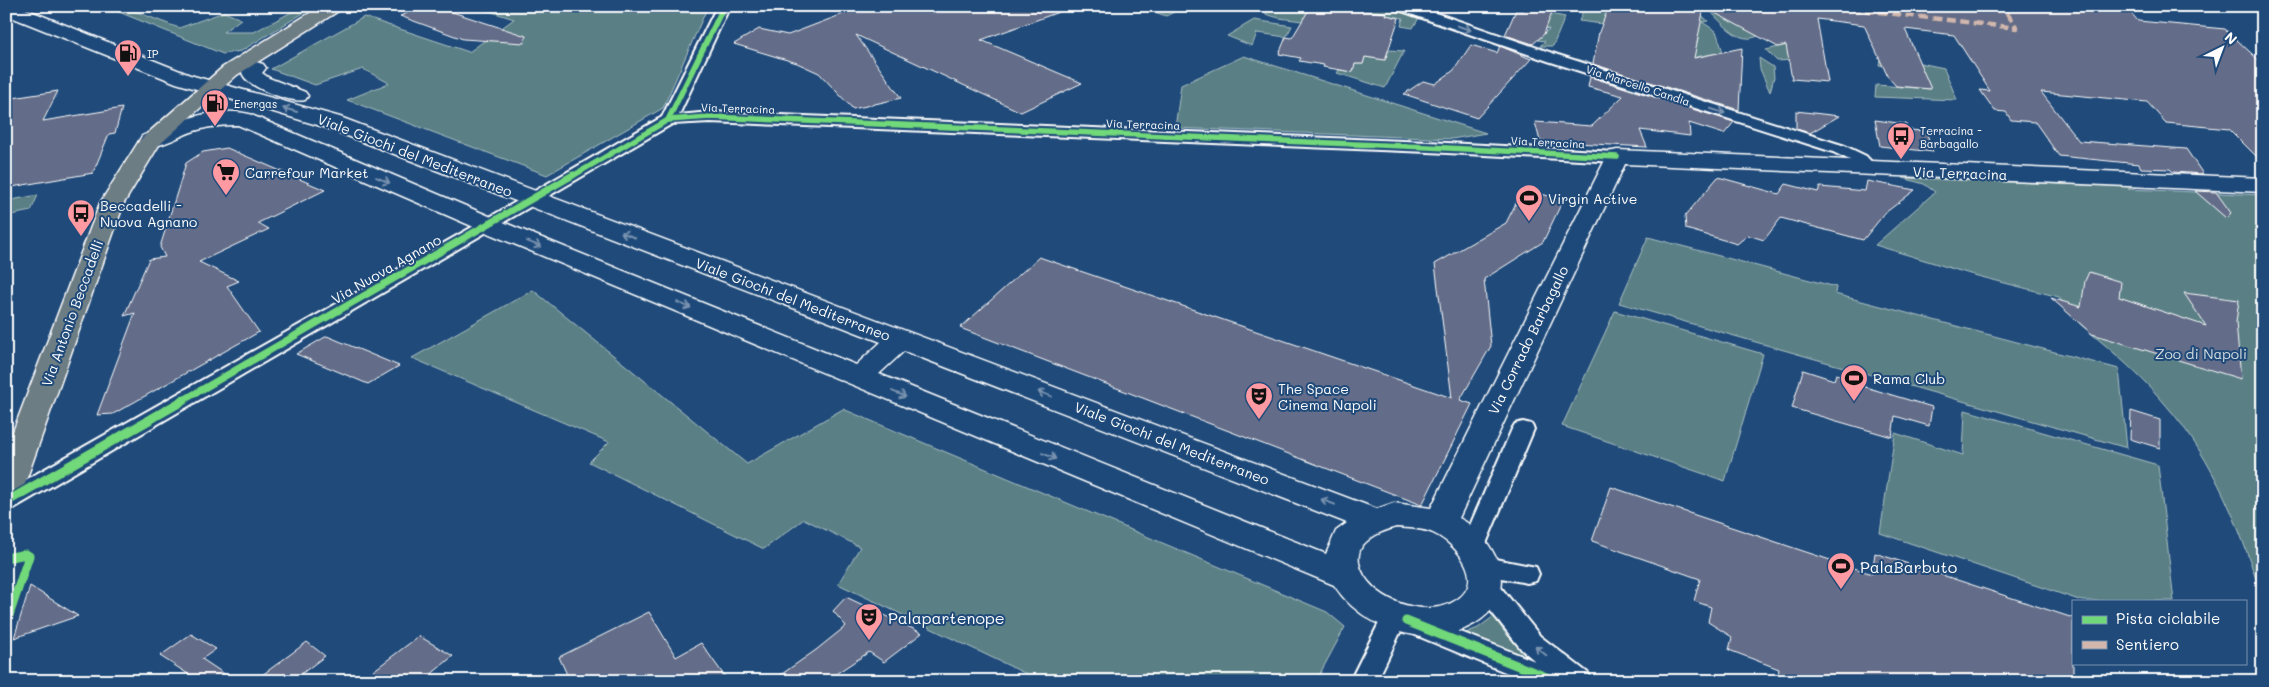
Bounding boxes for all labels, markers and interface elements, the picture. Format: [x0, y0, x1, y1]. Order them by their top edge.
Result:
north arrow [2196, 22, 2246, 72]
one-way arrow [1456, 24, 1471, 33]
text: N [2221, 27, 2241, 49]
fuel station icon: IP [113, 38, 143, 77]
place label: IP [147, 46, 159, 61]
street label: Via Marcello Candia [1584, 61, 1692, 109]
fuel station icon: Energas [200, 88, 230, 127]
place label: Energas [234, 96, 277, 111]
street label: Via Terracina [701, 99, 776, 117]
one-way arrow [283, 105, 299, 115]
one-way arrow [1710, 106, 1726, 116]
street label: Viale Giochi del Mediterraneo [315, 109, 515, 201]
street label: Via Terracina [1106, 115, 1181, 133]
bus stop icon: Terracina - Barbagallo [1886, 121, 1916, 160]
place label: Terracina - Barbagallo [1920, 123, 1982, 151]
street label: Via Terracina [1510, 133, 1586, 151]
supermarket icon: Carrefour Market [211, 157, 241, 196]
street label: Via Terracina [1912, 162, 2008, 184]
place label: Carrefour Market [245, 163, 369, 182]
one-way arrow [375, 175, 390, 185]
sports icon: Virgin Active [1514, 183, 1544, 222]
place label: Virgin Active [1548, 189, 1637, 208]
place label: Beccadelli - Nuova Agnano [100, 196, 197, 231]
bus stop icon: Beccadelli - Nuova Agnano [66, 198, 96, 237]
street label: Via Nuova Agnano [328, 230, 444, 308]
one-way arrow [621, 230, 636, 240]
street label: Via Antonio Beccadelli [37, 237, 107, 389]
one-way arrow [526, 239, 541, 249]
street label: Viale Giochi del Mediterraneo [693, 253, 893, 345]
street label: Via Corrado Barbagallo [1484, 262, 1572, 418]
one-way arrow [676, 301, 691, 311]
park label: Zoo di Napoli [2155, 344, 2247, 363]
sports icon: Rama Club [1839, 363, 1869, 402]
place label: Rama Club [1873, 369, 1945, 388]
place label: The Space Cinema Napoli [1278, 379, 1377, 414]
theatre icon: The Space Cinema Napoli [1244, 381, 1274, 420]
one-way arrow [1038, 389, 1053, 398]
one-way arrow [891, 390, 906, 399]
street label: Viale Giochi del Mediterraneo [1072, 397, 1272, 489]
one-way arrow [1041, 452, 1056, 462]
one-way arrow [1320, 497, 1336, 506]
sports icon: PalaBarbuto [1826, 551, 1856, 590]
place label: PalaBarbuto [1860, 556, 1957, 577]
legend [2072, 600, 2246, 664]
theatre icon: Palapartenope [854, 602, 884, 641]
place label: Palapartenope [888, 607, 1005, 628]
text: Pista ciclabile [2116, 608, 2220, 628]
text: Sentiero [2116, 634, 2179, 654]
one-way arrow [1535, 645, 1548, 656]

